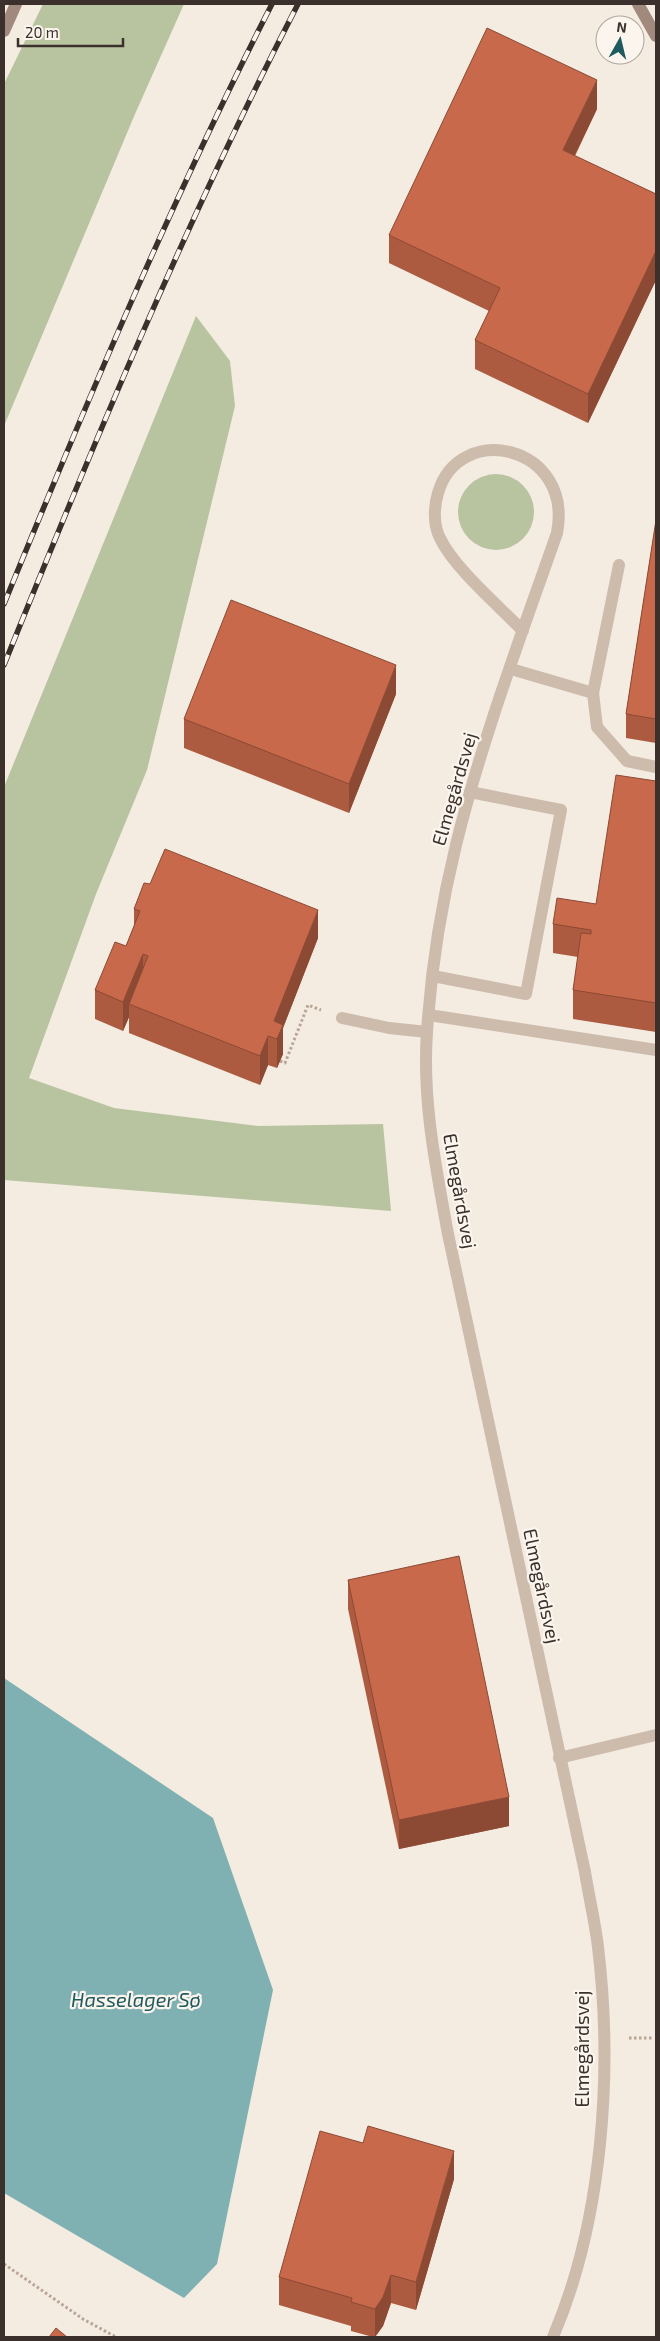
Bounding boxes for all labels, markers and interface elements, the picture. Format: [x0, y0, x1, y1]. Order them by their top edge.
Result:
scale bar [18, 15, 122, 47]
north arrow [595, 15, 645, 65]
text: N [616, 18, 628, 36]
text: 20 m [25, 23, 59, 41]
street label: Elmegårdsvej [426, 730, 481, 848]
street label: Elmegårdsvej [439, 1131, 482, 1250]
street label: Elmegårdsvej [519, 1526, 566, 1645]
water label: Hasselager Sø [71, 1987, 201, 2011]
street label: Elmegårdsvej [570, 1991, 593, 2107]

